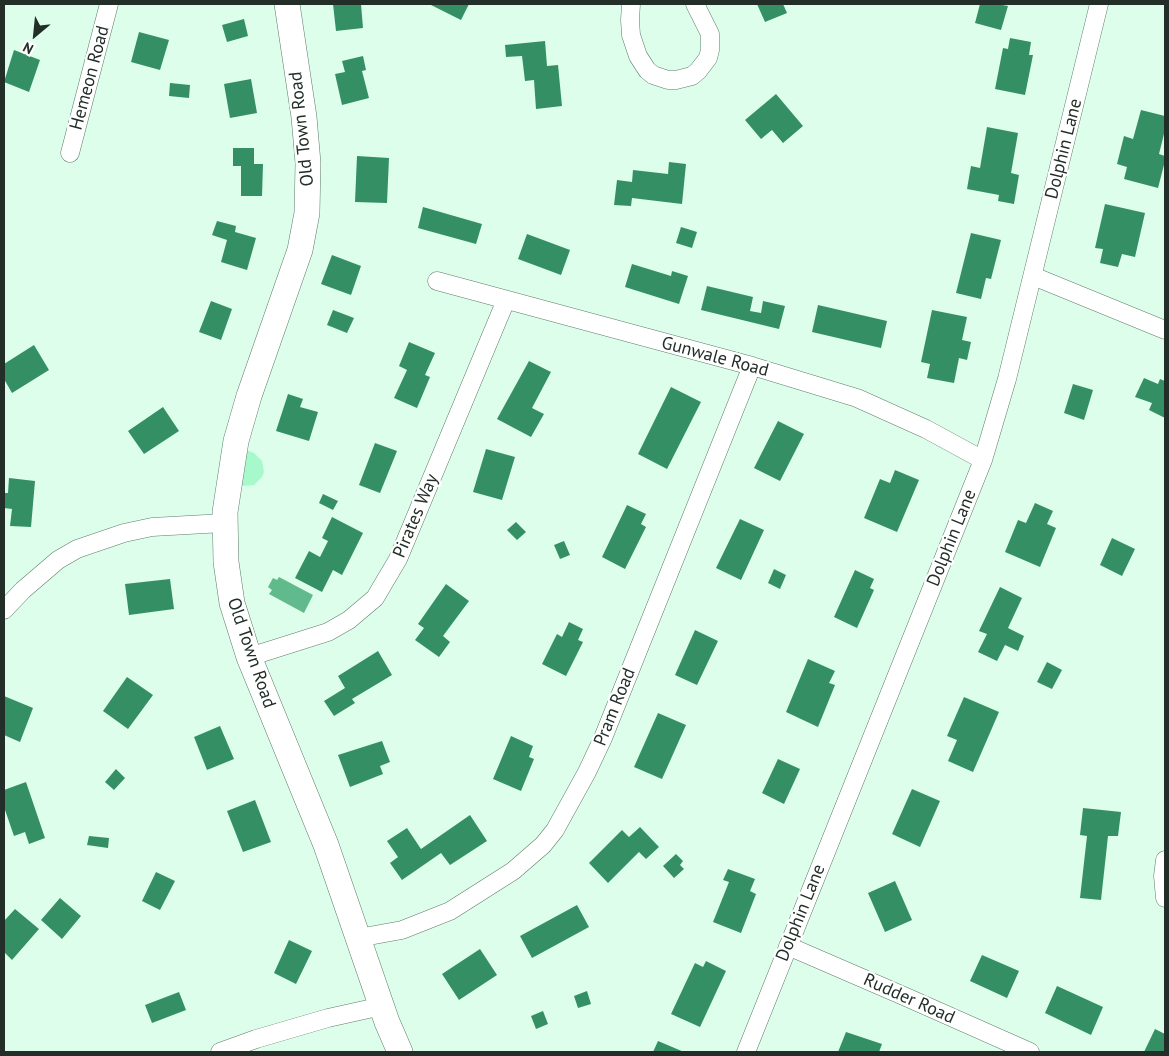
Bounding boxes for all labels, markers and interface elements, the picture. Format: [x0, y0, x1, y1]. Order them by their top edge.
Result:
north arrow [10, 10, 60, 60]
street label: Hemeon Road [66, 23, 114, 133]
text: N [20, 38, 36, 58]
street label: Old Town Road [285, 71, 319, 187]
street label: Dolphin Lane [1041, 97, 1087, 201]
street label: Gunwale Road [659, 332, 771, 382]
street label: Pirates Way [389, 471, 443, 561]
street label: Dolphin Lane [923, 486, 981, 590]
street label: Old Town Road [222, 595, 280, 711]
street label: Pram Road [590, 665, 640, 749]
street label: Dolphin Lane [772, 861, 830, 965]
street label: Rudder Road [860, 969, 958, 1029]

